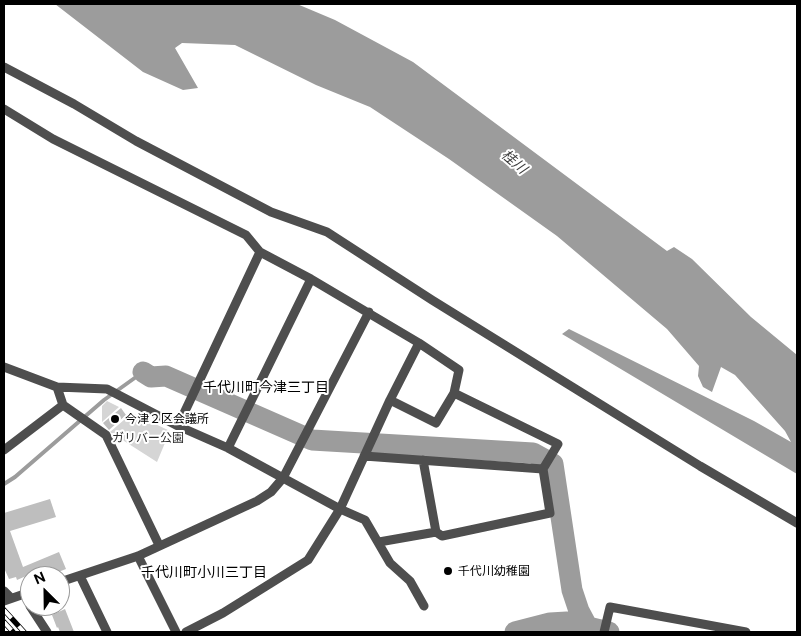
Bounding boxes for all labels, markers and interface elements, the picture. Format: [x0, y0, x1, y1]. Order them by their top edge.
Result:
water label: 桂川 [498, 146, 530, 178]
district label: 千代川町今津三丁目 [203, 380, 329, 396]
place label: 今津２区会議所 [125, 412, 209, 426]
marker: 今津２区会議所 [109, 413, 121, 425]
park label: ガリバー公園 [112, 431, 184, 445]
place label: 千代川幼稚園 [458, 564, 530, 578]
district label: 千代川町小川三丁目 [141, 565, 267, 581]
marker: 千代川幼稚園 [442, 565, 454, 577]
north arrow [20, 566, 70, 616]
text: N [31, 569, 48, 588]

